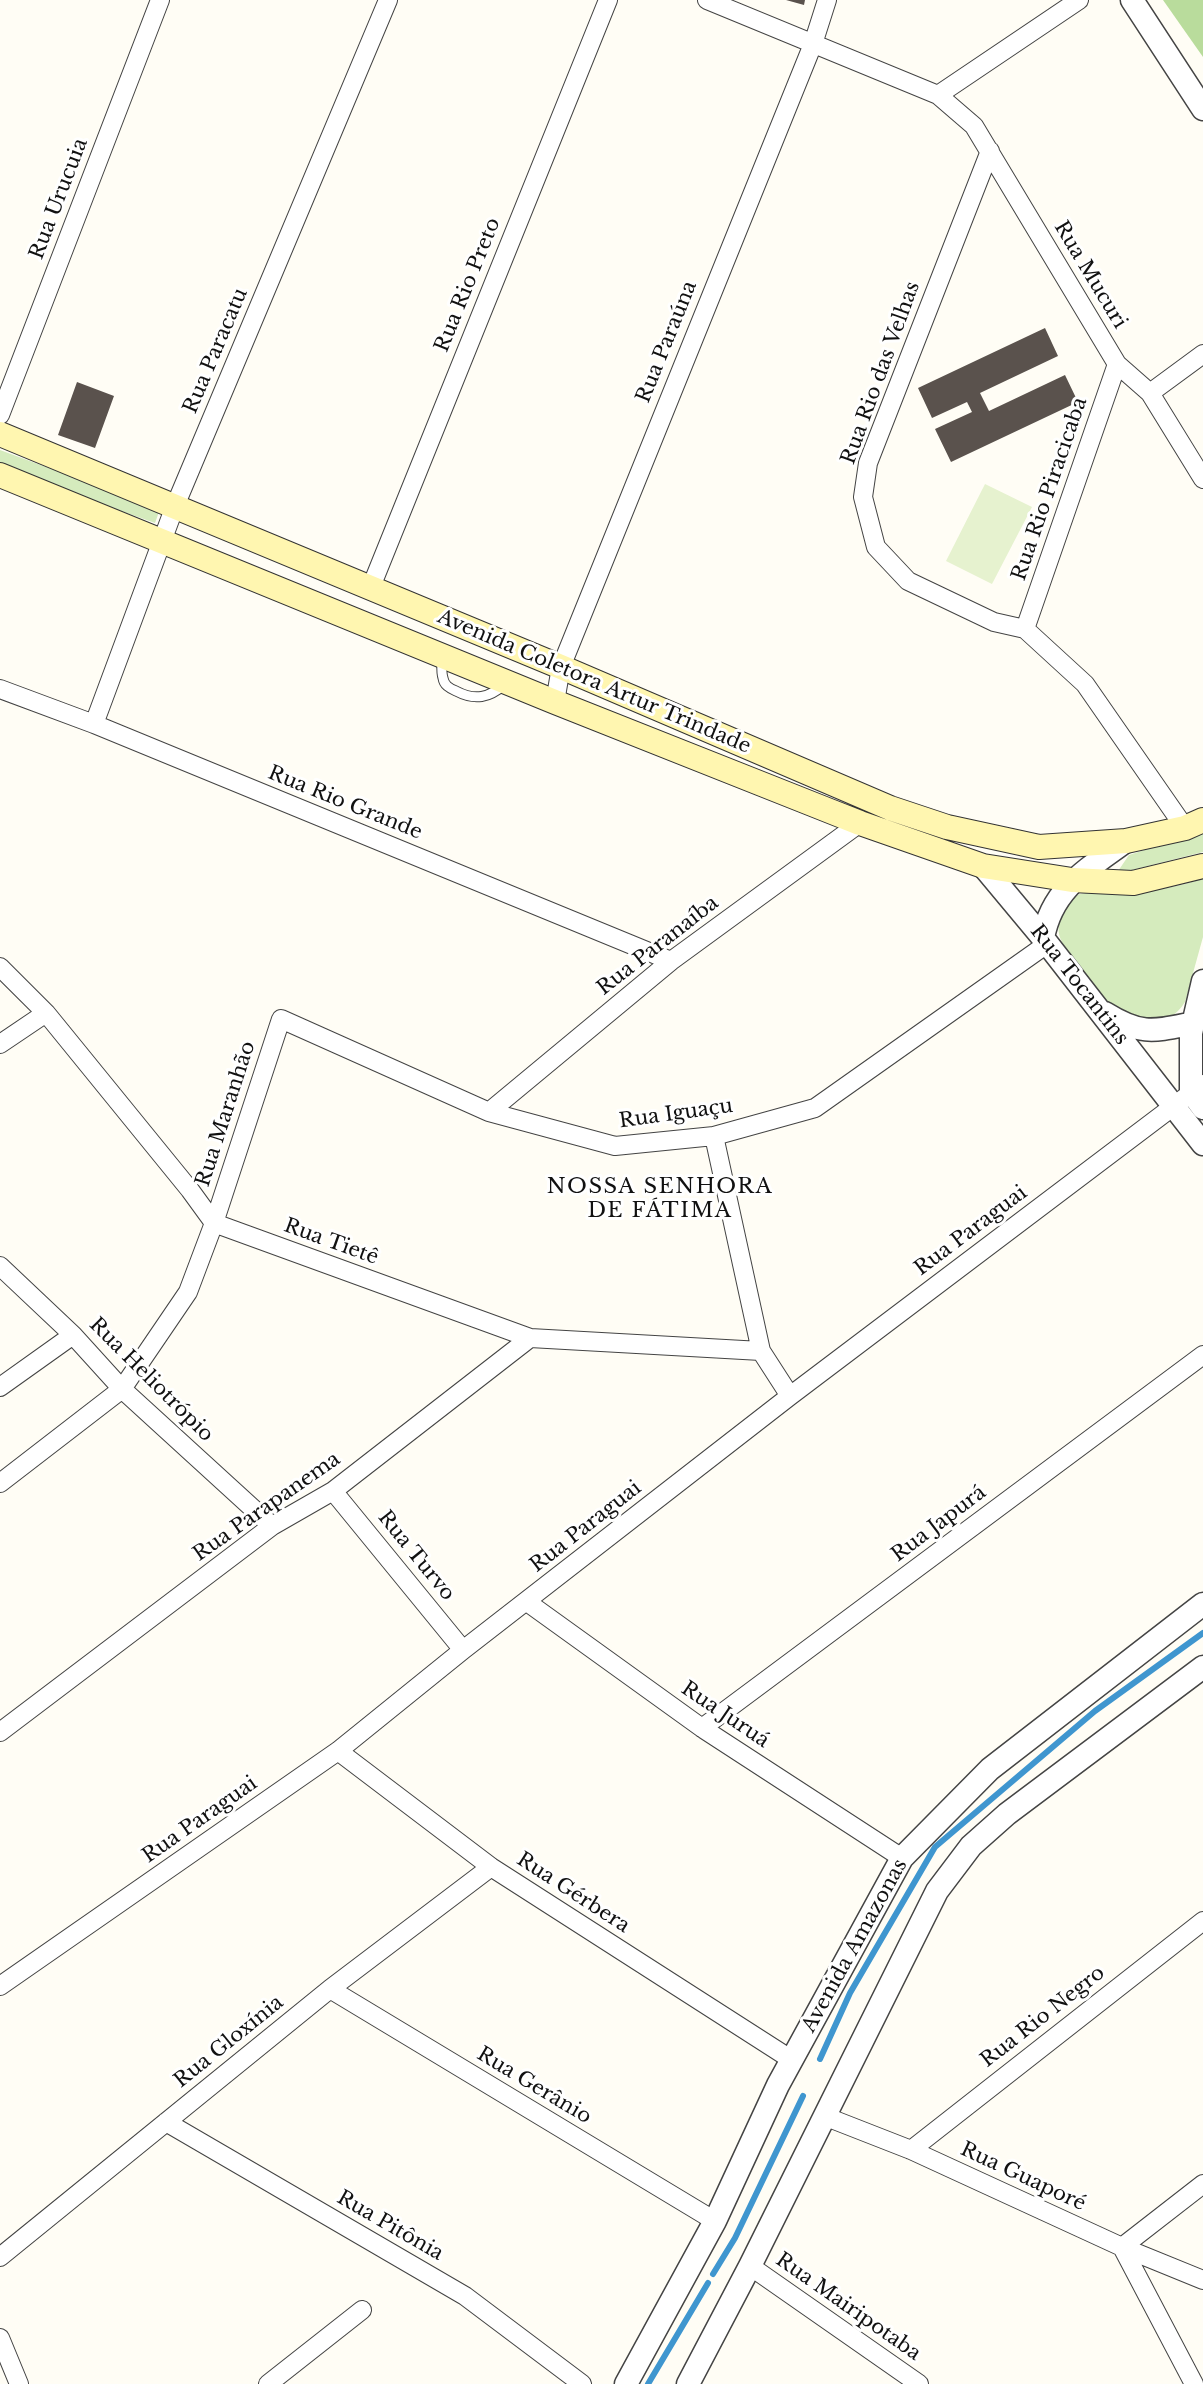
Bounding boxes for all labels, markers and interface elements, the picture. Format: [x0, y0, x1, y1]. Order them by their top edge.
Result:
street label: Rua Urucuia [25, 135, 93, 263]
street label: Rua Rio Preto [430, 214, 506, 356]
street label: Rua Mucuri [1048, 217, 1132, 333]
street label: Rua Paraúna [632, 277, 702, 407]
street label: Rua Rio das Velhas [837, 278, 925, 468]
street label: Rua Paracatu [179, 285, 253, 417]
street label: Rua Rio Piracicaba [1007, 394, 1093, 584]
street label: Avenida Coletora Artur Trindade [434, 605, 754, 759]
street label: Rua Rio Grande [264, 761, 426, 845]
street label: Rua Paranaíba [593, 891, 723, 1001]
street label: Rua Tocantins [1025, 920, 1133, 1050]
street label: Rua Maranhão [191, 1038, 261, 1190]
street label: Rua Iguaçu [618, 1094, 734, 1134]
district label: NOSSA SENHORA DE FÁTIMA [547, 1174, 773, 1224]
street label: Rua Paraguai [910, 1181, 1032, 1281]
street label: Rua Tietê [281, 1214, 381, 1270]
street label: Rua Heliotrópio [84, 1313, 218, 1447]
street label: Rua Parapanema [189, 1447, 345, 1567]
street label: Rua Paraguai [526, 1476, 646, 1578]
street label: Rua Japurá [887, 1481, 991, 1567]
street label: Rua Turvo [372, 1506, 460, 1606]
street label: Rua Juruá [676, 1677, 774, 1753]
street label: Rua Paraguai [138, 1772, 262, 1868]
street label: Rua Gérbera [512, 1848, 634, 1938]
street label: Avenida Amazonas [797, 1855, 913, 2037]
street label: Rua Rio Negro [976, 1961, 1110, 2073]
street label: Rua Gloxínia [170, 1991, 288, 2093]
street label: Rua Gerânio [472, 2042, 596, 2130]
street label: Rua Guaporé [957, 2138, 1089, 2216]
street label: Rua Pitônia [333, 2186, 447, 2266]
street label: Rua Mairipotaba [771, 2248, 925, 2366]

